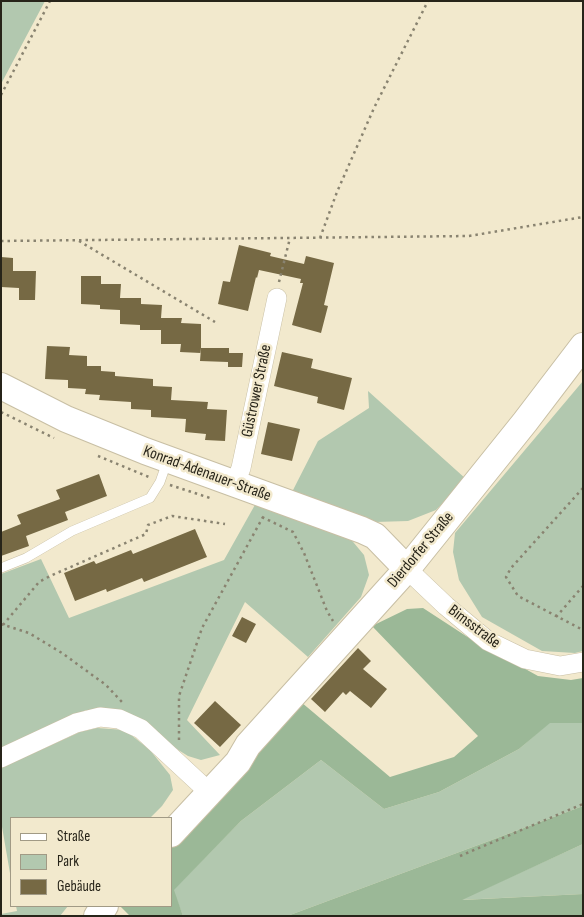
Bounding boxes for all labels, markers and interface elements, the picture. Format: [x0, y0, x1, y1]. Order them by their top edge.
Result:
street label: Güstrower Straße [238, 343, 276, 439]
street label: Konrad-Adenauer-Straße [140, 442, 274, 506]
street label: Dierdorfer Straße [384, 508, 458, 592]
street label: Bimsstraße [444, 601, 504, 653]
legend [10, 817, 172, 907]
text: Straße [57, 827, 90, 846]
text: Park [57, 852, 79, 871]
text: Gebäude [57, 877, 101, 896]

